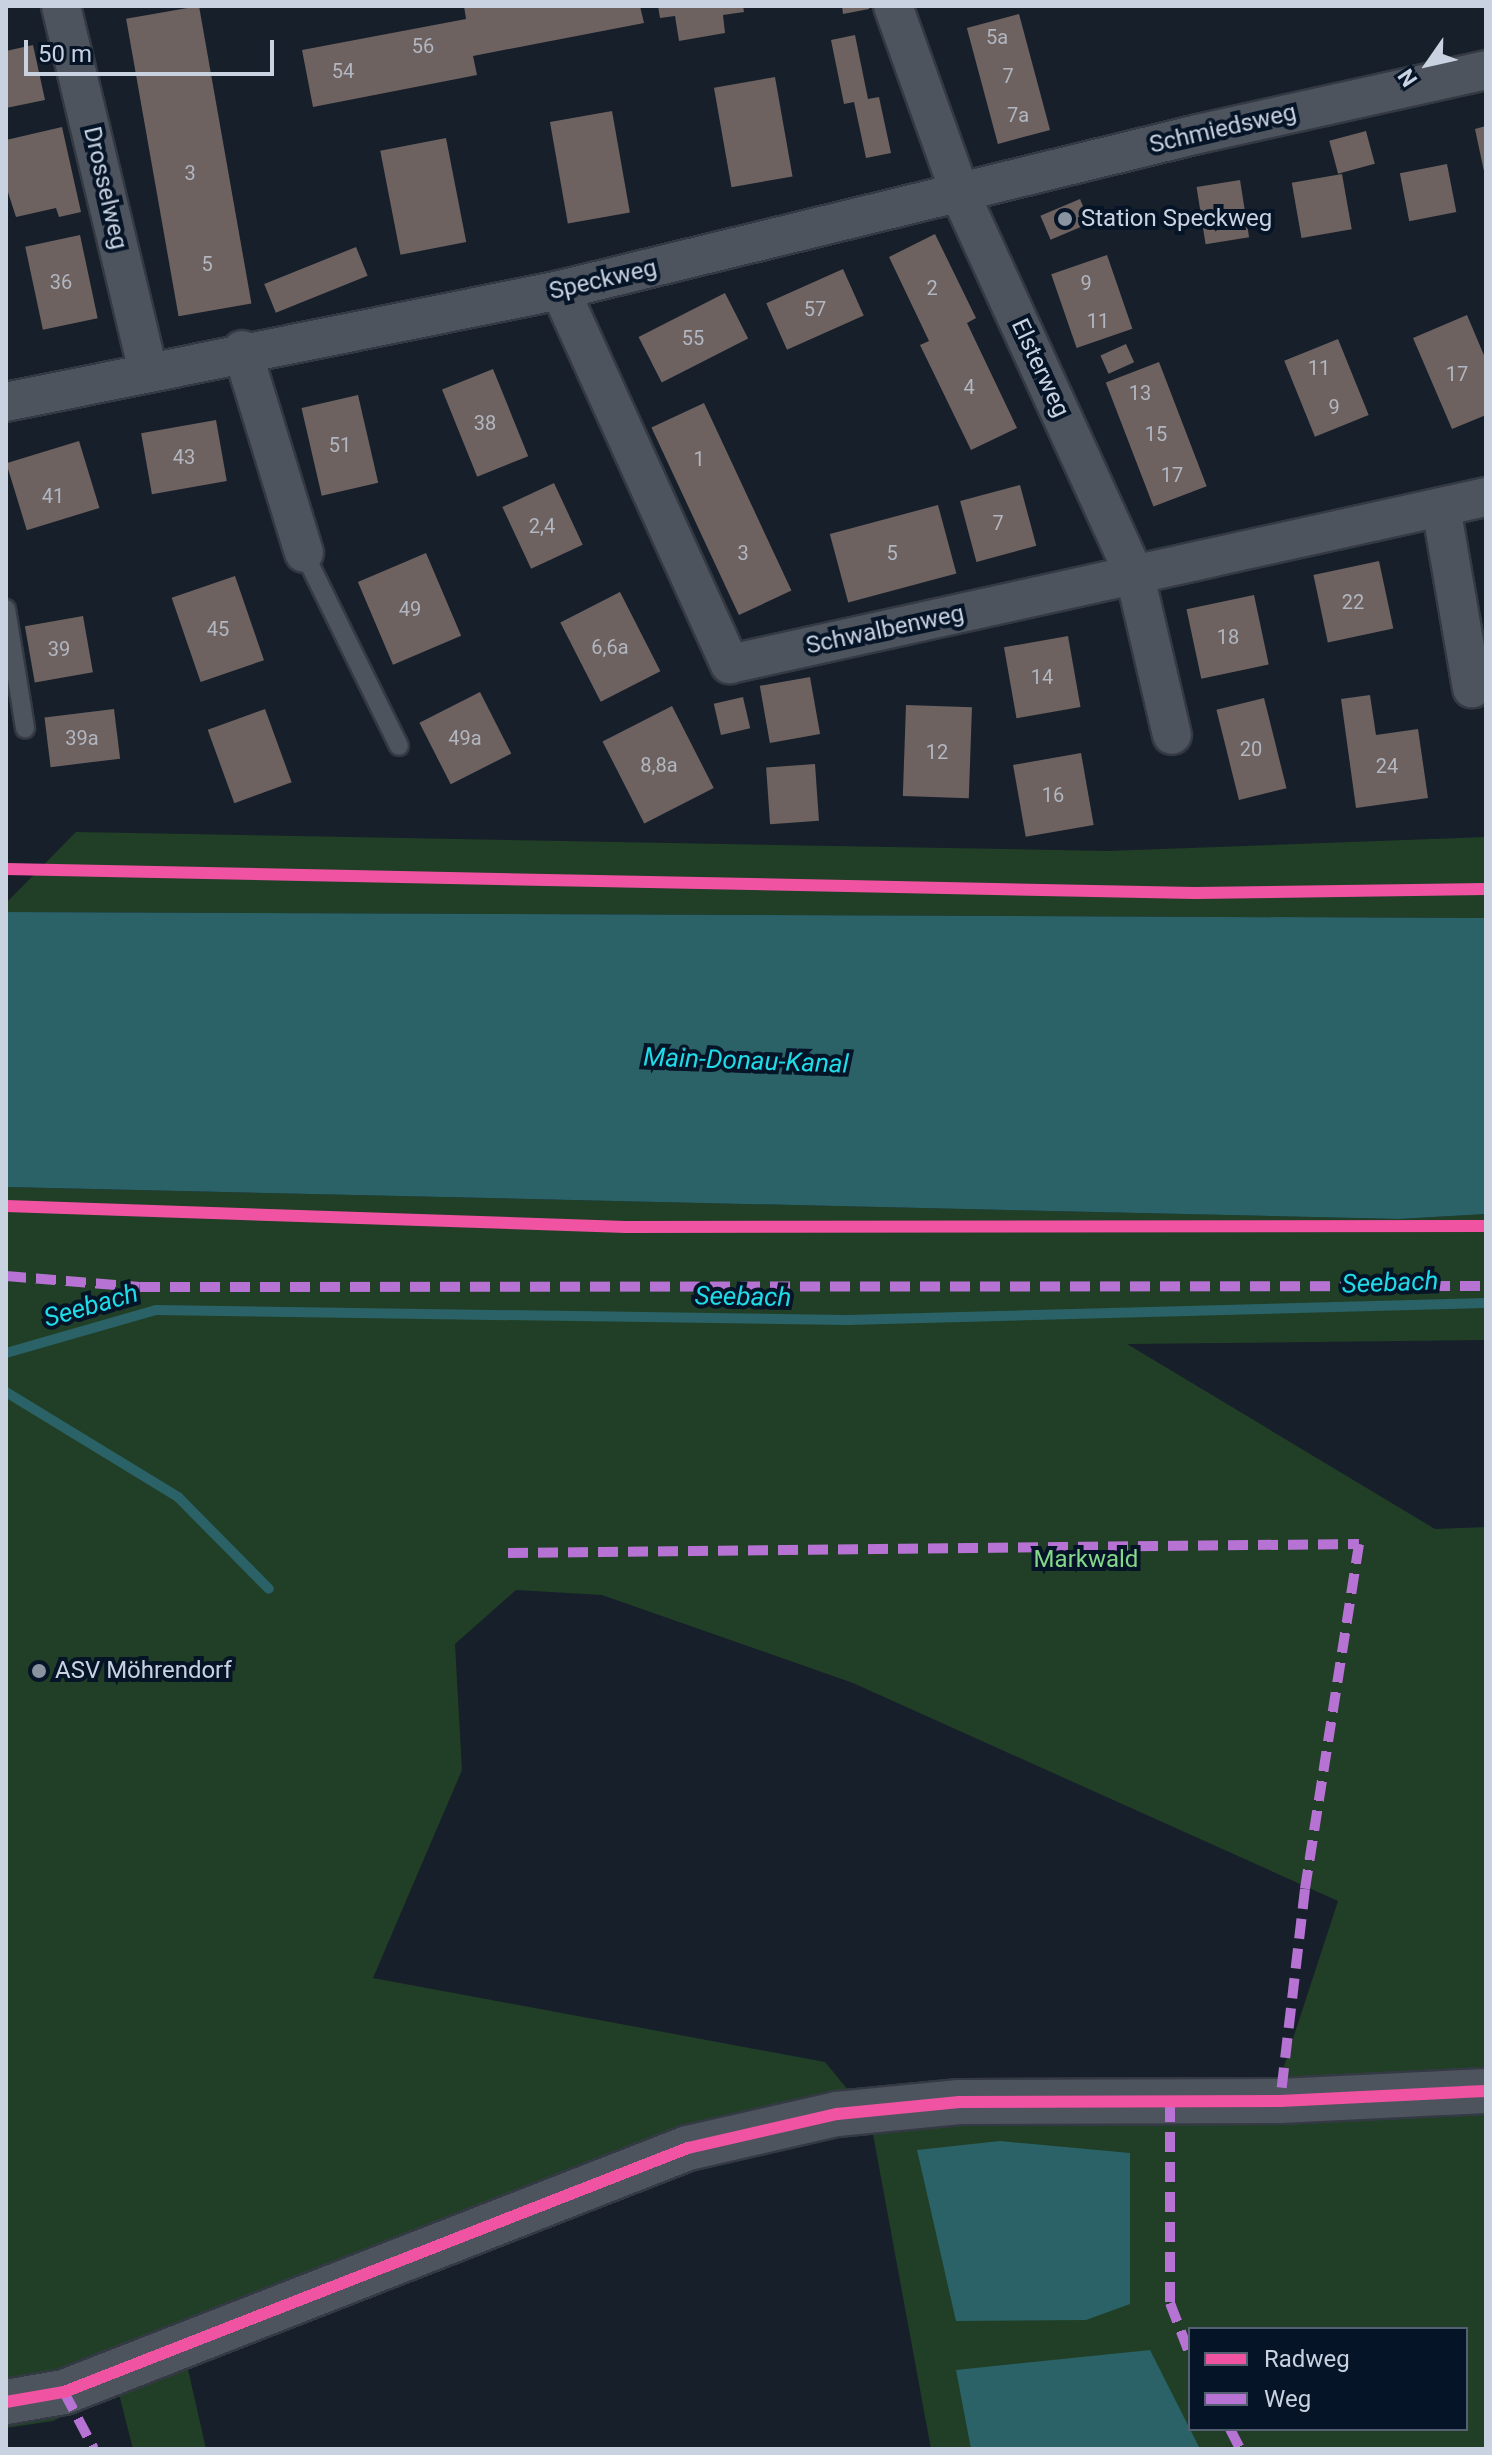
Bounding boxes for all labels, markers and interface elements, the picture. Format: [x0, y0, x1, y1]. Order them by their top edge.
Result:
scale bar [28, 24, 278, 74]
north arrow [1388, 24, 1468, 104]
house number: 5a [986, 25, 1008, 49]
house number: 56 [412, 34, 434, 58]
text: 50 m [38, 40, 92, 68]
house number: 54 [332, 59, 354, 83]
house number: 7 [1002, 64, 1014, 88]
text: N [1393, 64, 1422, 91]
street label: Schmiedsweg [1147, 98, 1299, 160]
house number: 7a [1007, 103, 1029, 127]
street label: Drosselweg [77, 124, 133, 252]
house number: 3 [184, 161, 196, 185]
place label: Station Speckweg [1081, 205, 1272, 233]
marker: Station Speckweg [1056, 210, 1074, 228]
house number: 5 [201, 252, 213, 276]
street label: Speckweg [546, 254, 660, 306]
house number: 36 [50, 270, 72, 294]
house number: 9 [1080, 271, 1092, 295]
house number: 2 [926, 276, 938, 300]
house number: 57 [804, 297, 826, 321]
house number: 11 [1087, 309, 1109, 333]
street label: Elsterweg [1005, 314, 1075, 422]
house number: 55 [682, 326, 704, 350]
house number: 11 [1308, 356, 1330, 380]
house number: 17 [1446, 362, 1468, 386]
house number: 4 [963, 375, 975, 399]
house number: 13 [1129, 381, 1151, 405]
house number: 9 [1328, 395, 1340, 419]
house number: 38 [474, 411, 496, 435]
house number: 15 [1145, 422, 1167, 446]
house number: 51 [329, 433, 351, 457]
house number: 43 [173, 445, 195, 469]
house number: 1 [693, 447, 705, 471]
house number: 17 [1161, 463, 1183, 487]
house number: 41 [42, 484, 64, 508]
house number: 7 [992, 511, 1004, 535]
house number: 2,4 [529, 514, 555, 538]
house number: 3 [737, 541, 749, 565]
house number: 5 [886, 541, 898, 565]
house number: 22 [1342, 590, 1364, 614]
house number: 49 [399, 597, 421, 621]
street label: Schwalbenweg [803, 599, 967, 661]
house number: 45 [207, 617, 229, 641]
house number: 18 [1217, 625, 1239, 649]
house number: 6,6a [591, 635, 629, 659]
house number: 39 [48, 637, 70, 661]
house number: 14 [1031, 665, 1053, 689]
house number: 39a [65, 726, 99, 750]
house number: 49a [448, 726, 482, 750]
house number: 20 [1240, 737, 1262, 761]
house number: 12 [926, 740, 948, 764]
house number: 8,8a [640, 753, 678, 777]
house number: 24 [1376, 754, 1398, 778]
house number: 16 [1042, 783, 1064, 807]
water label: Main-Donau-Kanal [643, 1042, 849, 1080]
water label: Seebach [1341, 1266, 1439, 1300]
water label: Seebach [40, 1278, 142, 1334]
water label: Seebach [694, 1281, 792, 1313]
park label: Markwald [1034, 1546, 1138, 1574]
place label: ASV Möhrendorf [55, 1657, 232, 1685]
marker: ASV Möhrendorf [30, 1662, 48, 1680]
legend [1188, 2327, 1468, 2431]
text: Radweg [1264, 2345, 1350, 2373]
text: Weg [1264, 2385, 1311, 2413]

